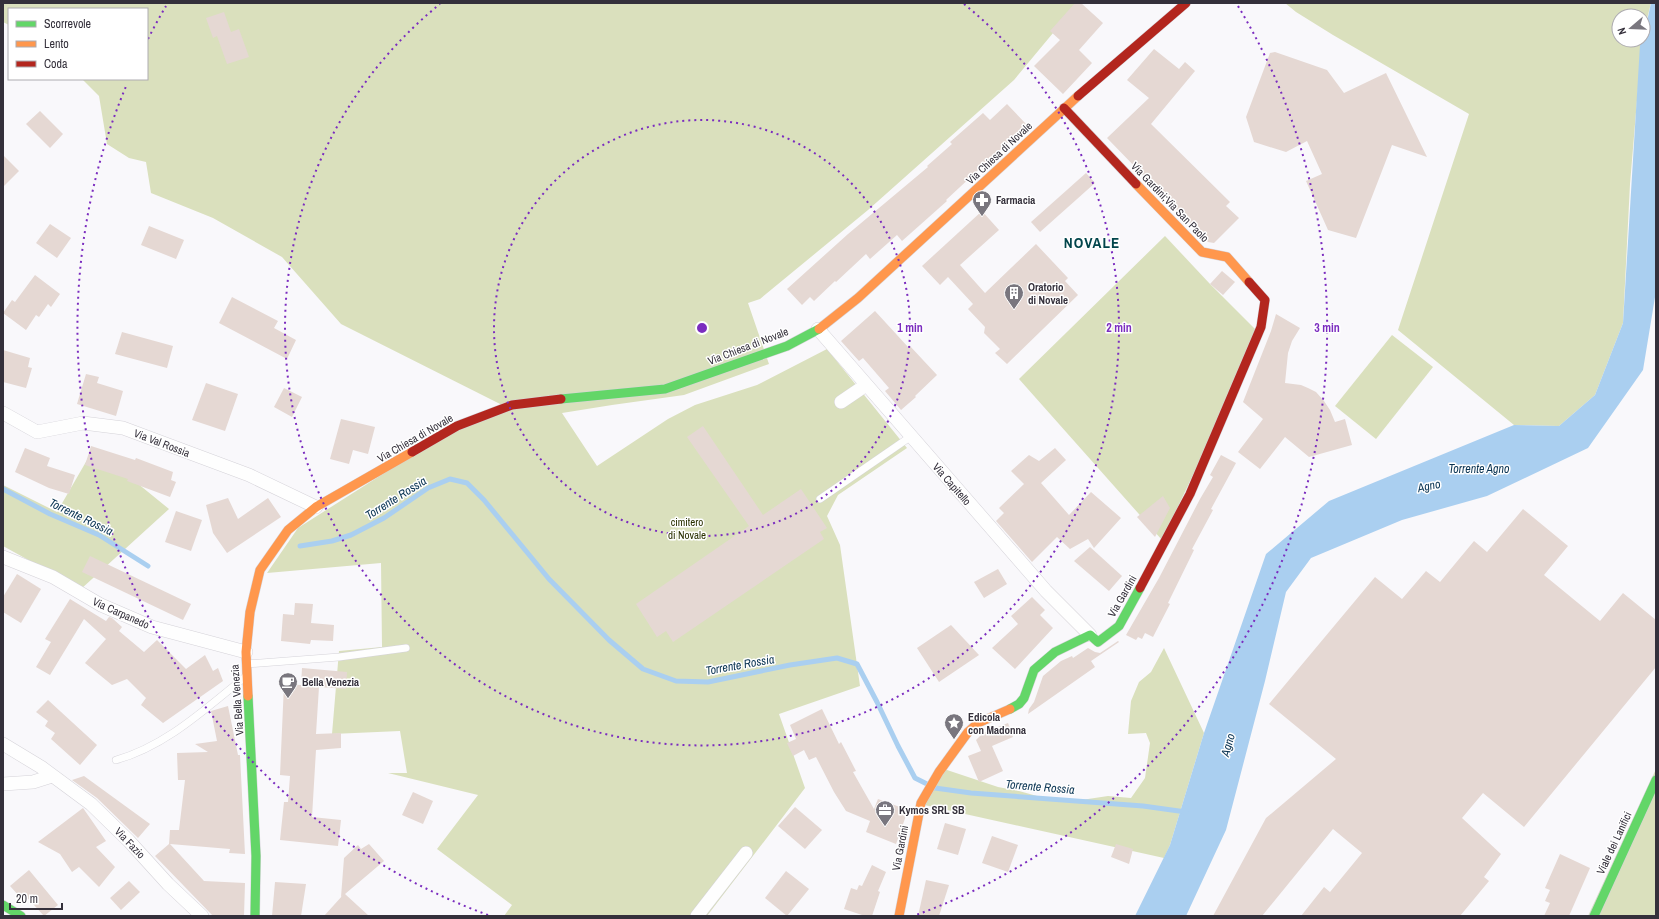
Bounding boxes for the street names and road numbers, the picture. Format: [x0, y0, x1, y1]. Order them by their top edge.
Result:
street label: Via Chiesa di Novale [963, 119, 1035, 187]
street label: Via Gardini;Via San Paolo [1128, 159, 1212, 245]
street label: Via Chiesa di Novale [706, 324, 790, 368]
street label: Via Chiesa di Novale [375, 411, 455, 465]
street label: Via Val Rossia [132, 426, 192, 460]
street label: Via Capitello [930, 460, 974, 508]
street label: Via Gardini [1104, 573, 1140, 619]
street label: Via Carpanedo [91, 594, 151, 632]
street label: Via Bella Venezia [228, 664, 246, 736]
street label: Viale dei Lanifici [1593, 809, 1635, 877]
street label: Via Fazio [112, 824, 148, 862]
street label: Via Gardini [889, 824, 911, 872]

